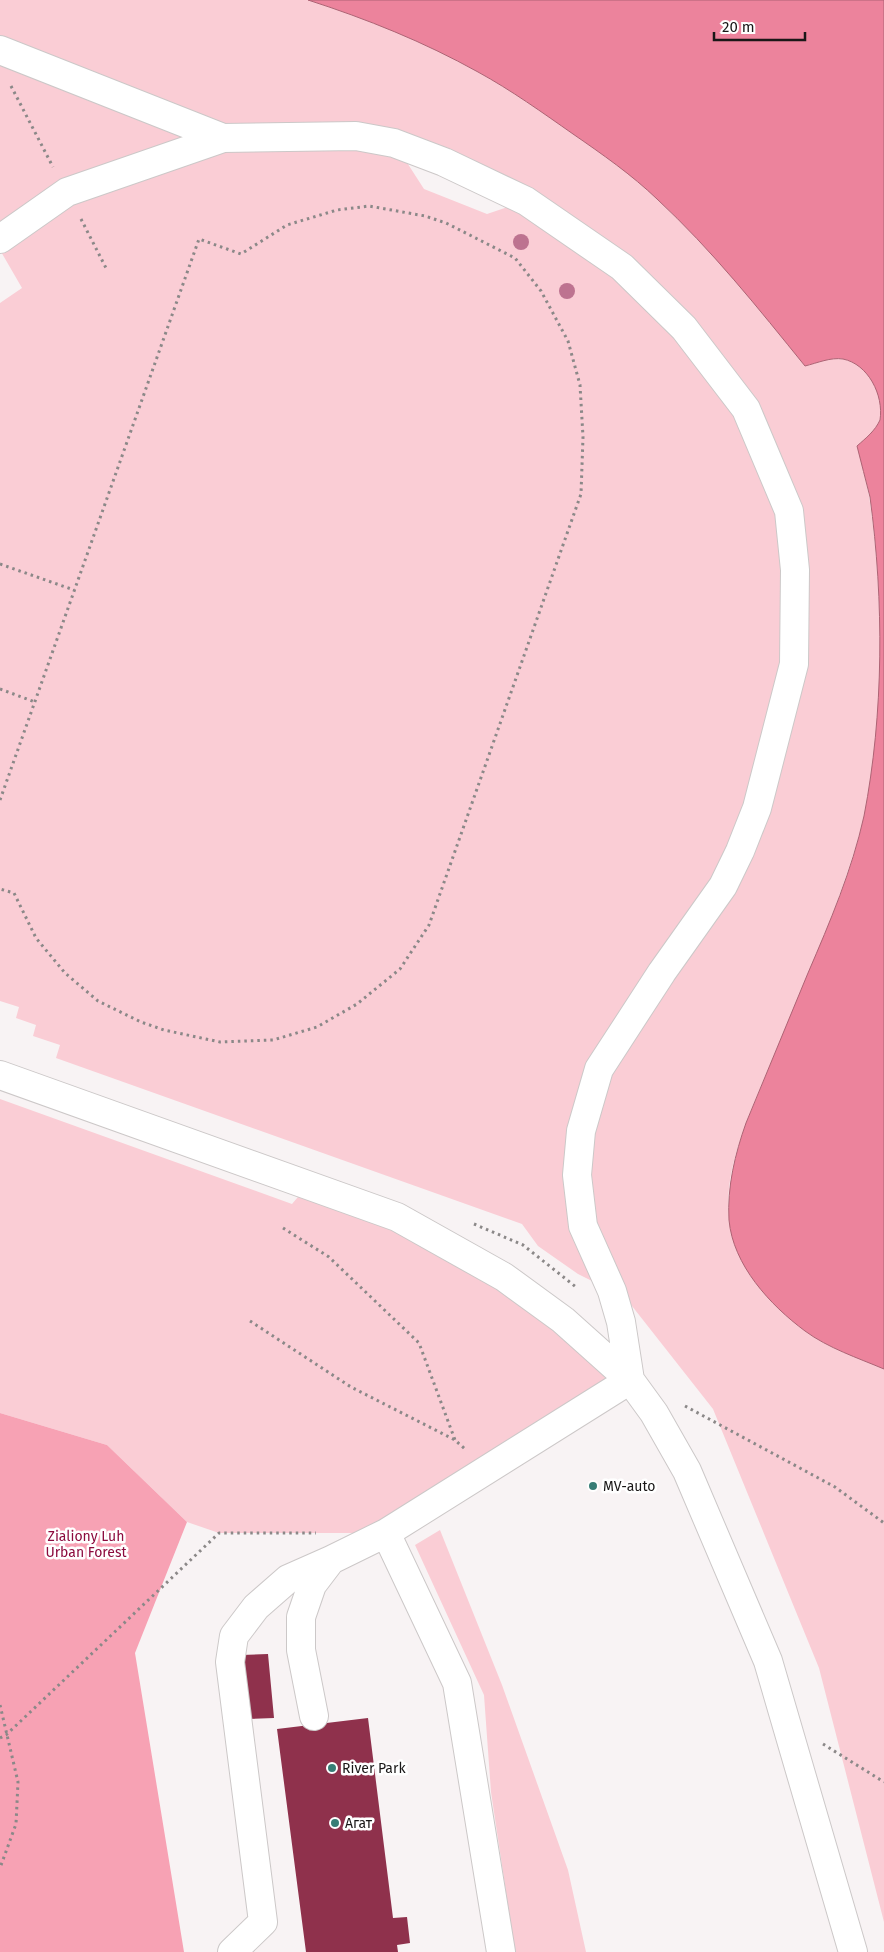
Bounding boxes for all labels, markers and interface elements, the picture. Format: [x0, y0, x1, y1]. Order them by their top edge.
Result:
scale bar [714, 10, 805, 42]
text: 20 m [722, 18, 755, 36]
place label: MV-auto [603, 1478, 656, 1495]
marker: MV-auto [587, 1480, 599, 1492]
park label: Zialiony Luh Urban Forest [45, 1528, 128, 1561]
place label: River Park [342, 1760, 406, 1777]
marker: River Park [326, 1762, 338, 1774]
place label: Агат [345, 1815, 373, 1832]
marker: Агат [329, 1817, 341, 1829]

